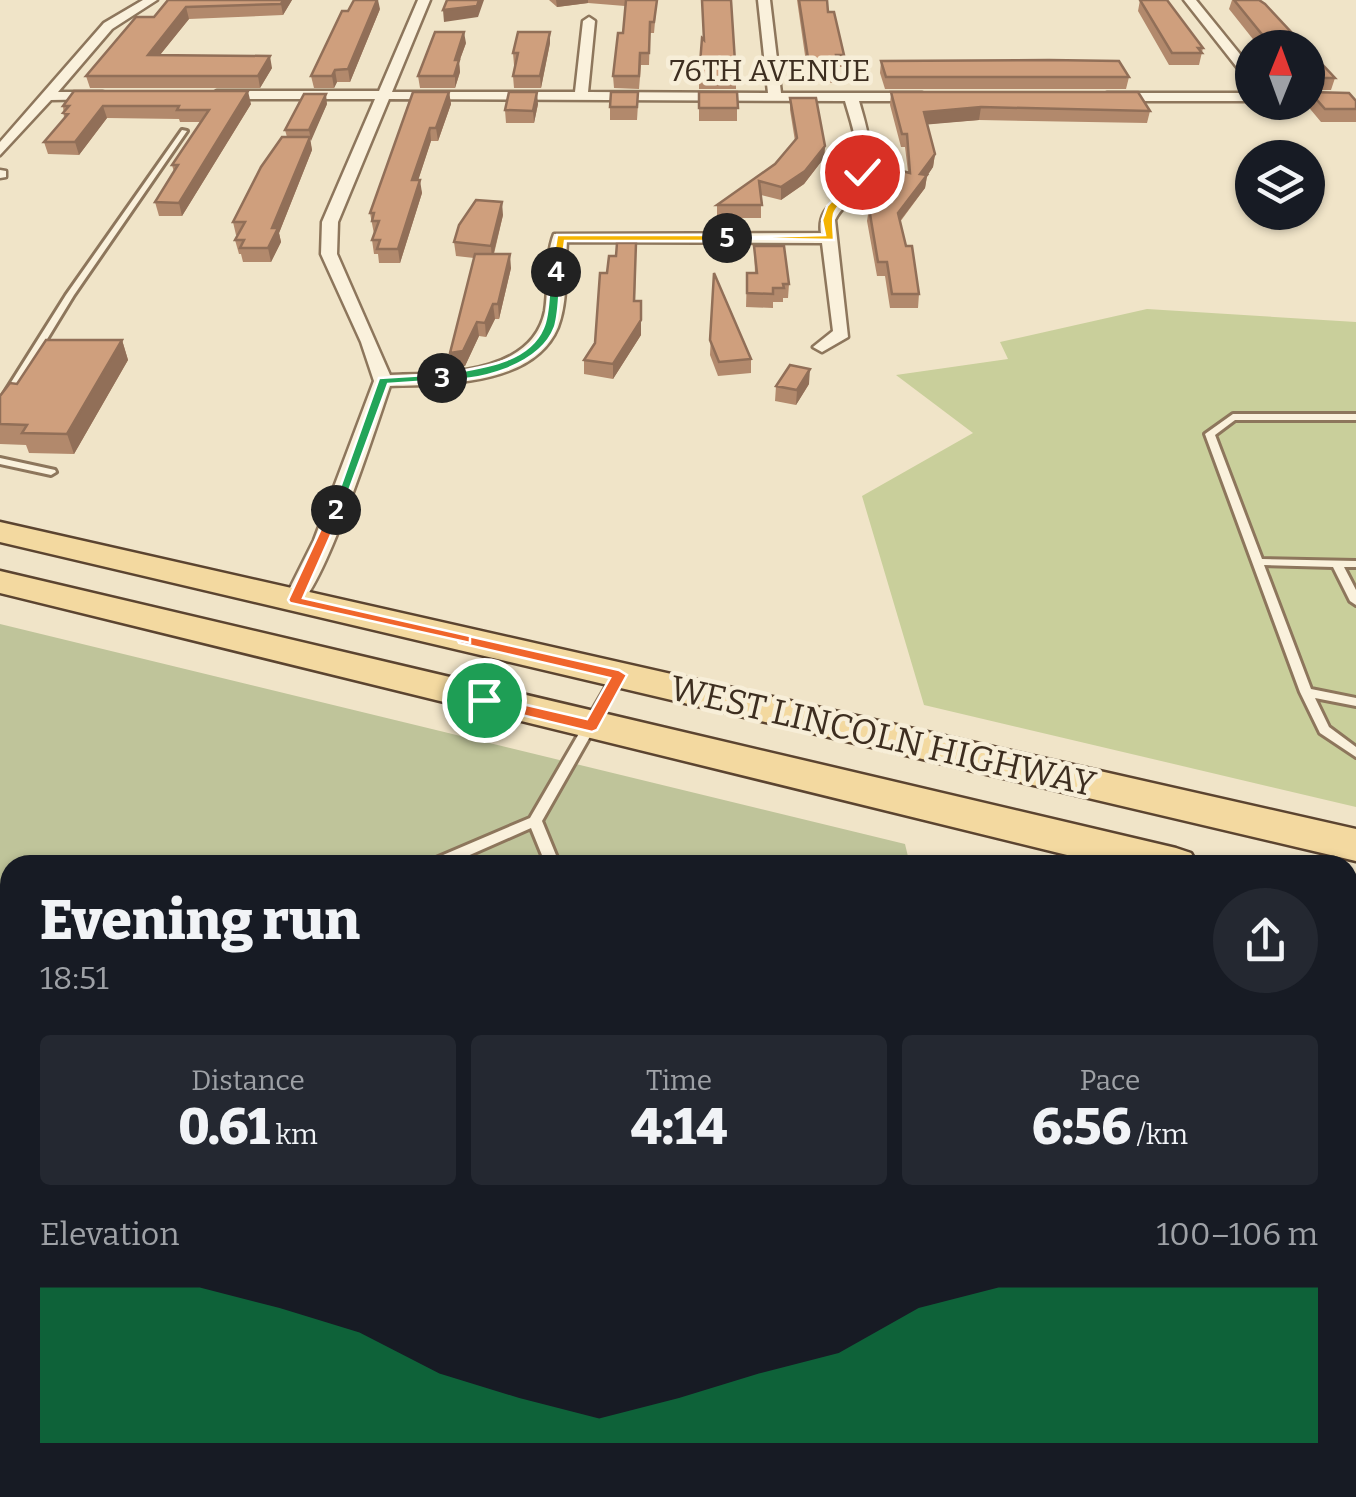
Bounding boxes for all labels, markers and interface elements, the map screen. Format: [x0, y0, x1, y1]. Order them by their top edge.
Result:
north arrow [1235, 30, 1325, 120]
map controls [1235, 30, 1325, 230]
street label: 76TH AVENUE [670, 53, 870, 89]
pin [820, 130, 905, 215]
button: layers [1235, 140, 1325, 230]
icon: check [835, 145, 890, 200]
pin: 5 [702, 213, 752, 263]
text: 5 [719, 221, 735, 254]
pin: 4 [531, 247, 581, 297]
text: 4 [547, 255, 565, 288]
pin: 3 [417, 353, 467, 403]
text: 3 [434, 361, 450, 394]
pin: 2 [311, 485, 361, 535]
text: 2 [328, 493, 344, 526]
pin [442, 658, 527, 743]
street label: WEST LINCOLN HIGHWAY [666, 667, 1100, 806]
icon: arrive [457, 673, 512, 728]
text: Evening run [40, 888, 360, 954]
button: share [1213, 888, 1318, 993]
text: 18:51 [40, 959, 109, 997]
text: Distance [191, 1064, 305, 1097]
text: Time [646, 1064, 712, 1097]
text: Pace [1080, 1064, 1140, 1097]
text: 0.61 [178, 1097, 270, 1157]
text: 4:14 [631, 1097, 727, 1157]
text: 6:56 [1032, 1097, 1131, 1157]
text: km [270, 1118, 318, 1151]
text: /km [1131, 1118, 1188, 1151]
text: Elevation [40, 1215, 180, 1253]
text: 100–106 m [1156, 1215, 1318, 1253]

